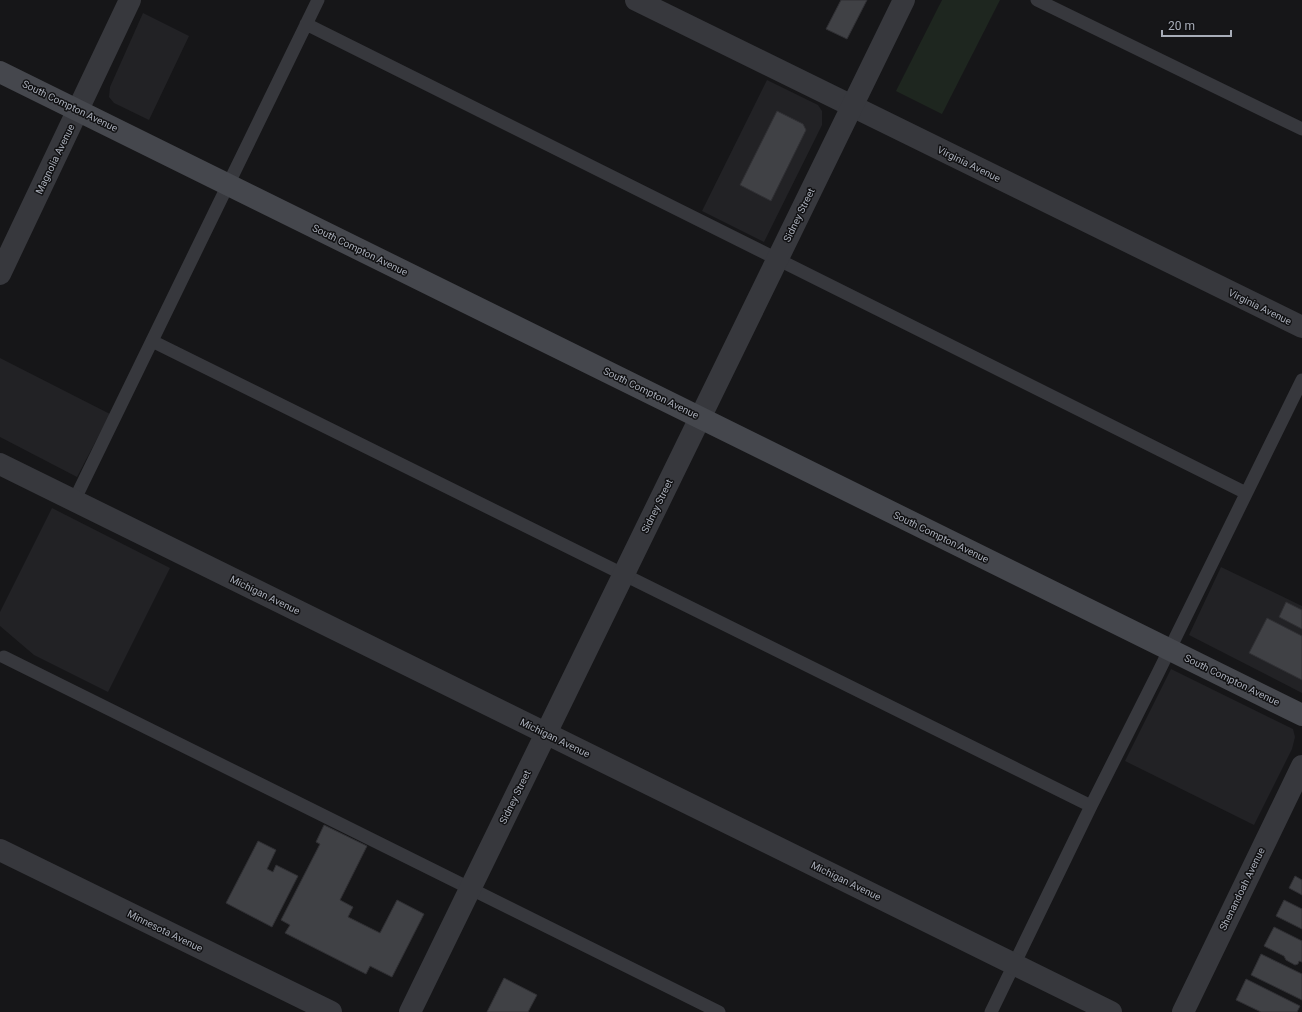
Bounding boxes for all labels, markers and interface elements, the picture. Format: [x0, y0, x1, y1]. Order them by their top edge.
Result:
scale bar [1162, 12, 1231, 38]
text: 20 m [1168, 19, 1195, 33]
street label: South Compton Avenue [21, 78, 119, 134]
street label: Magnolia Avenue [33, 122, 77, 196]
street label: Virginia Avenue [936, 144, 1002, 184]
street label: Sidney Street [781, 186, 817, 244]
street label: South Compton Avenue [311, 222, 409, 278]
street label: Virginia Avenue [1227, 287, 1293, 327]
street label: South Compton Avenue [602, 365, 700, 421]
street label: Sidney Street [639, 477, 675, 535]
street label: South Compton Avenue [892, 509, 990, 565]
street label: Michigan Avenue [228, 573, 302, 617]
street label: South Compton Avenue [1183, 652, 1281, 708]
street label: Michigan Avenue [518, 716, 592, 760]
street label: Sidney Street [497, 768, 533, 826]
street label: Shenandoah Avenue [1217, 846, 1267, 932]
street label: Michigan Avenue [809, 859, 883, 903]
street label: Minnesota Avenue [126, 908, 204, 954]

